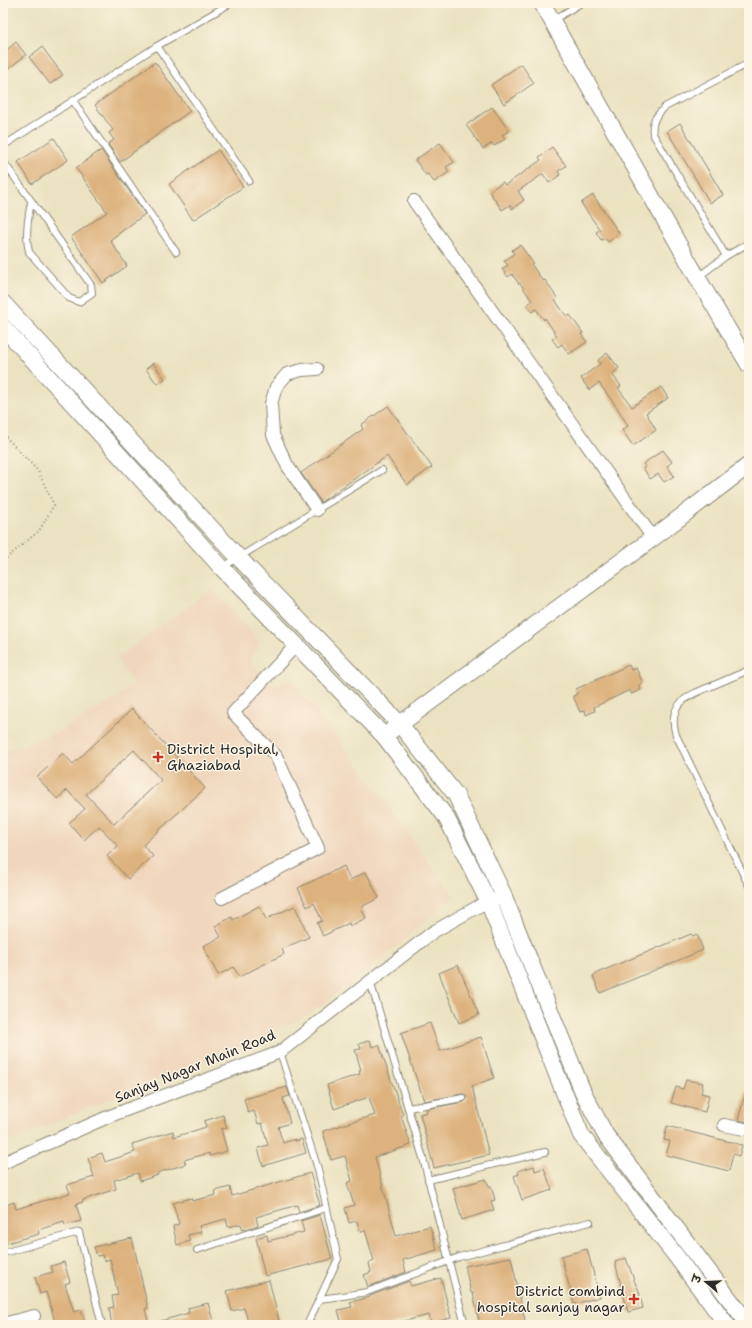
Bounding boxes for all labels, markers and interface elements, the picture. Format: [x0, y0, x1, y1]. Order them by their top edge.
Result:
place label: District Hospital, Ghaziabad [167, 740, 279, 774]
marker: District Hospital, Ghaziabad [152, 751, 164, 763]
street label: Sanjay Nagar Main Road [112, 1025, 278, 1106]
north arrow [686, 1262, 726, 1302]
text: उ [688, 1271, 706, 1286]
place label: District combind hospital sanjay nagar [477, 1282, 625, 1316]
marker: District combind hospital sanjay nagar [628, 1293, 640, 1305]

